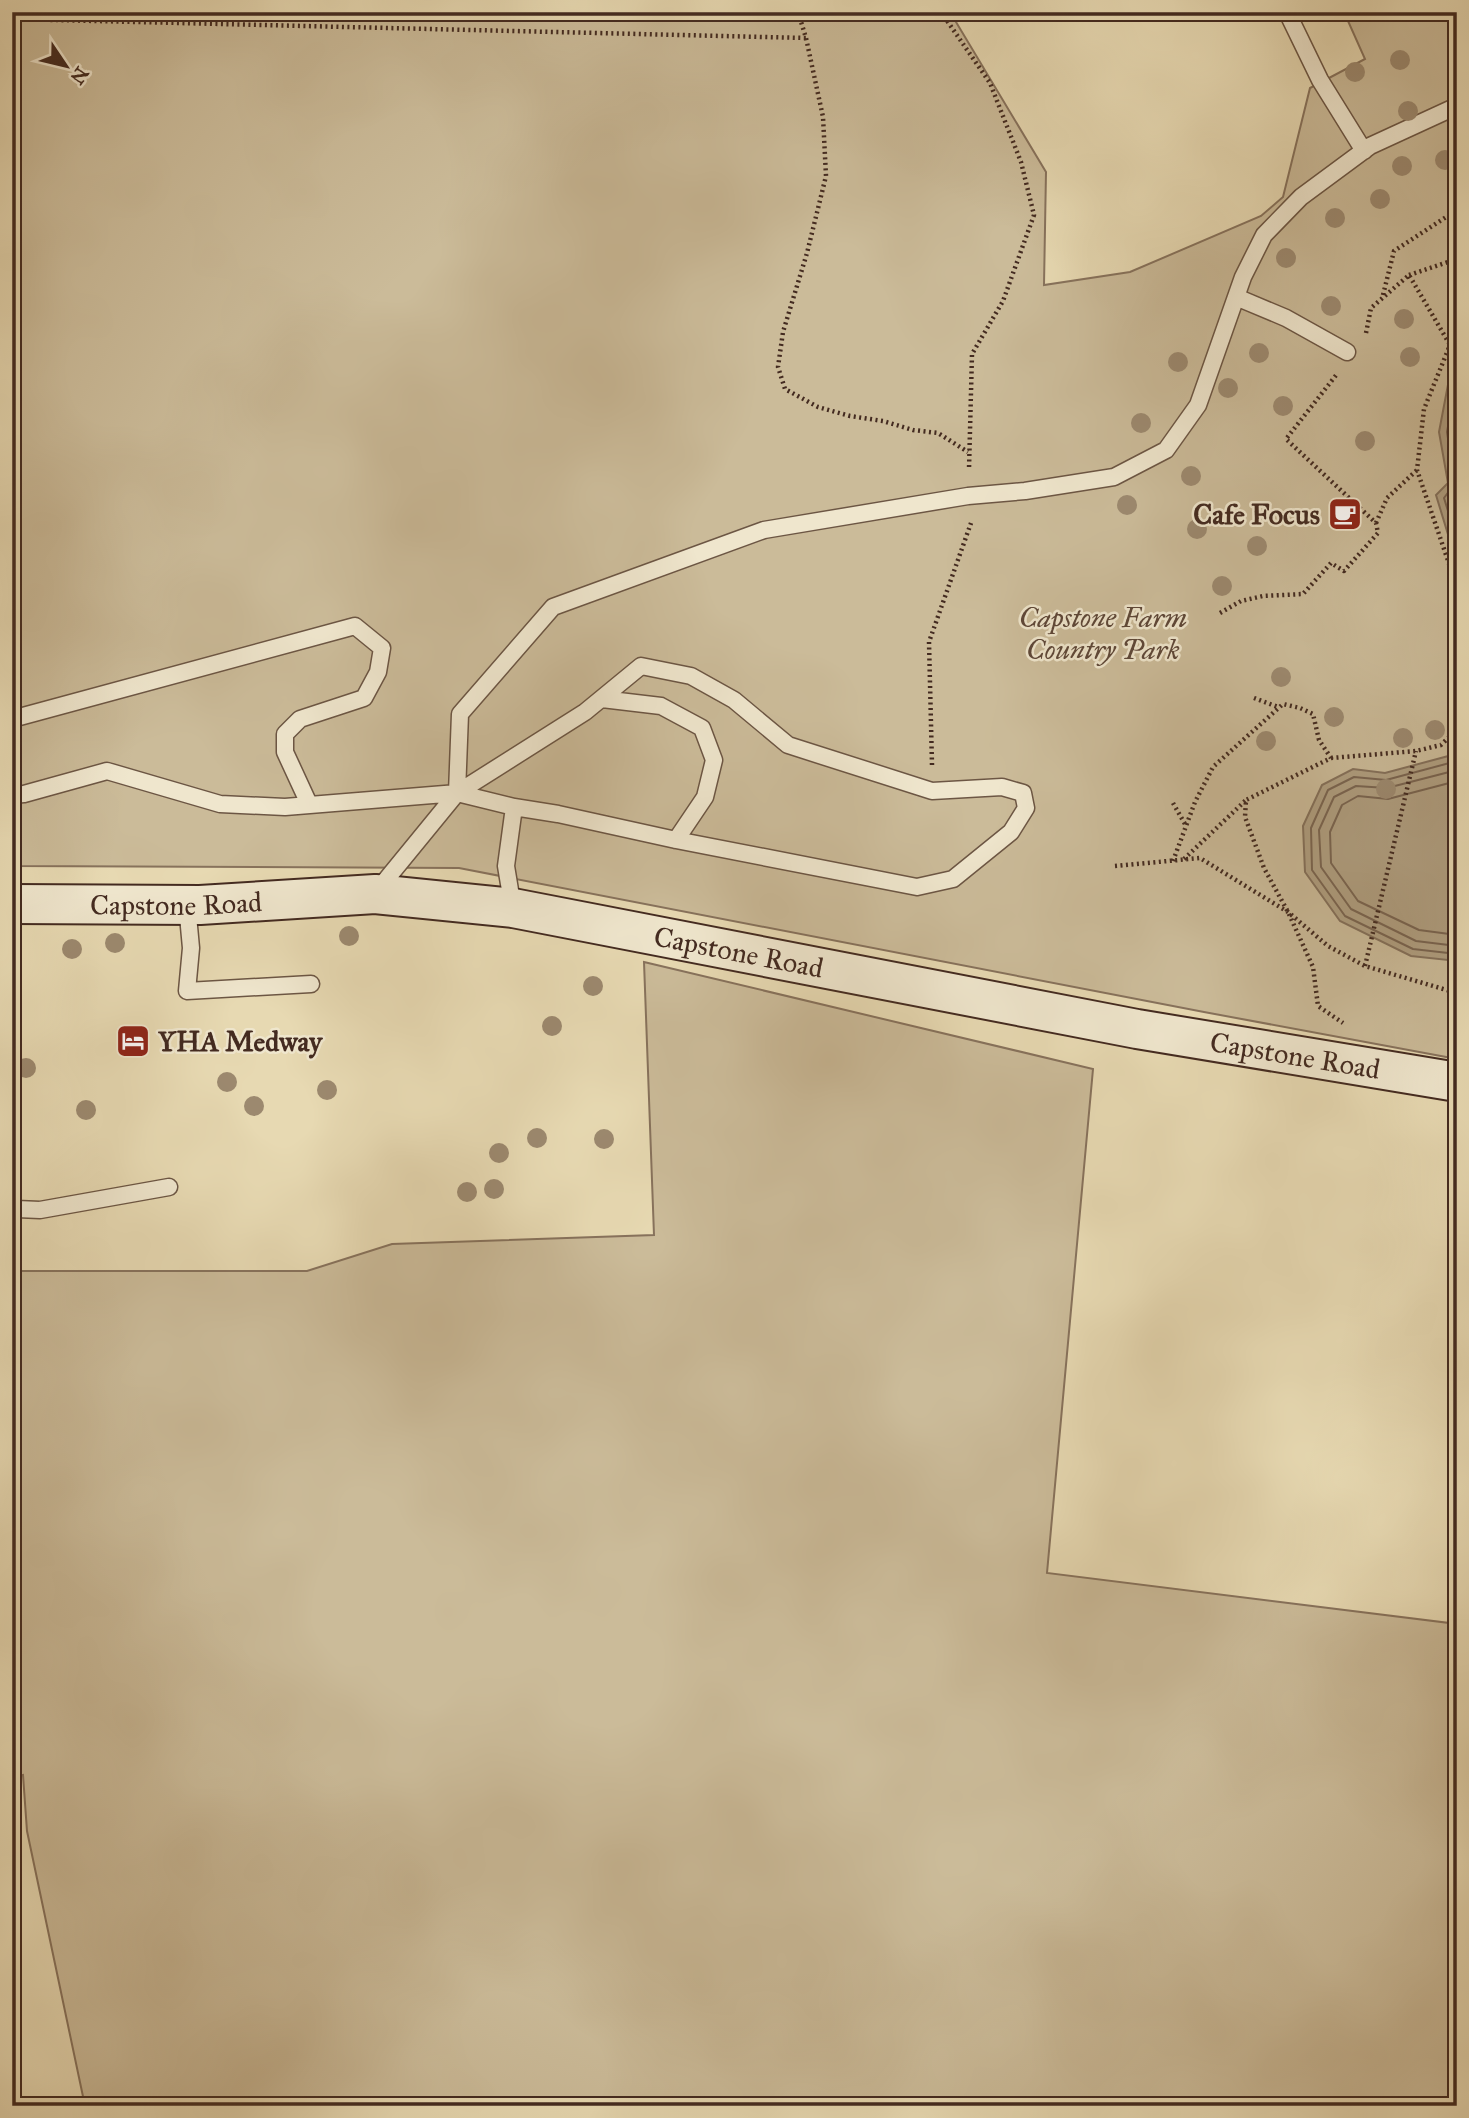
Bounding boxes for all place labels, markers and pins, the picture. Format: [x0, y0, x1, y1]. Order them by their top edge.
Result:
cafe icon: Cafe Focus [1326, 495, 1364, 533]
place label: Cafe Focus [1193, 497, 1320, 532]
hotel icon: YHA Medway [114, 1022, 152, 1060]
place label: YHA Medway [157, 1024, 323, 1059]

